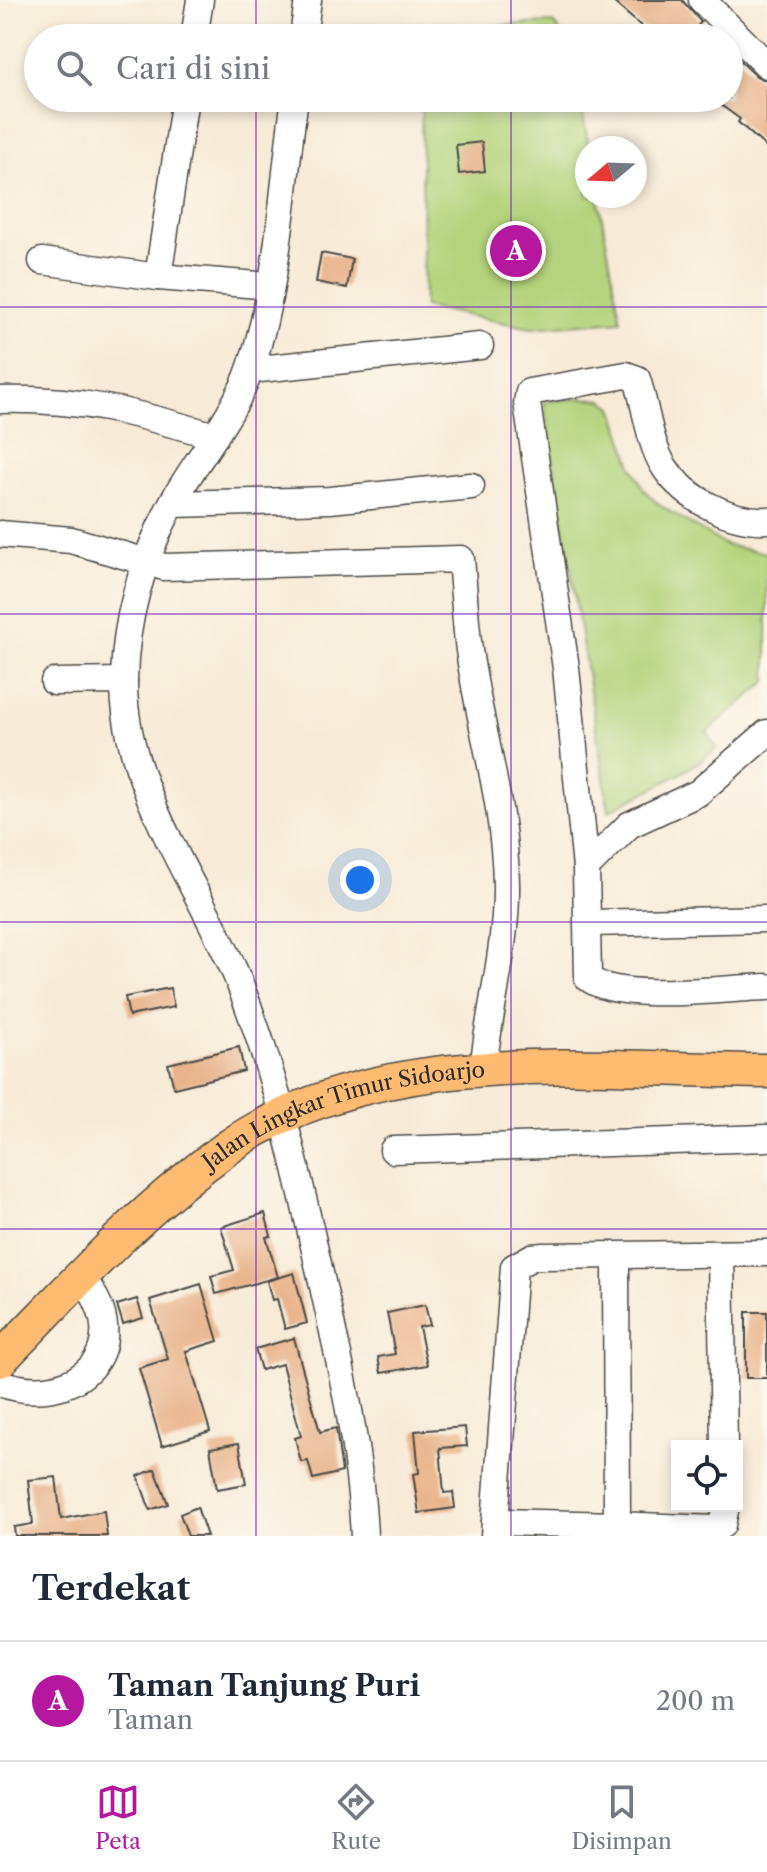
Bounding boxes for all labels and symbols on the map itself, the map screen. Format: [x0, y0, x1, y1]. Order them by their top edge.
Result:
north arrow [575, 136, 647, 208]
pin: A [490, 221, 542, 281]
your location [340, 860, 380, 900]
street label: Jalan Lingkar Timur Sidoarjo [195, 1056, 486, 1177]

